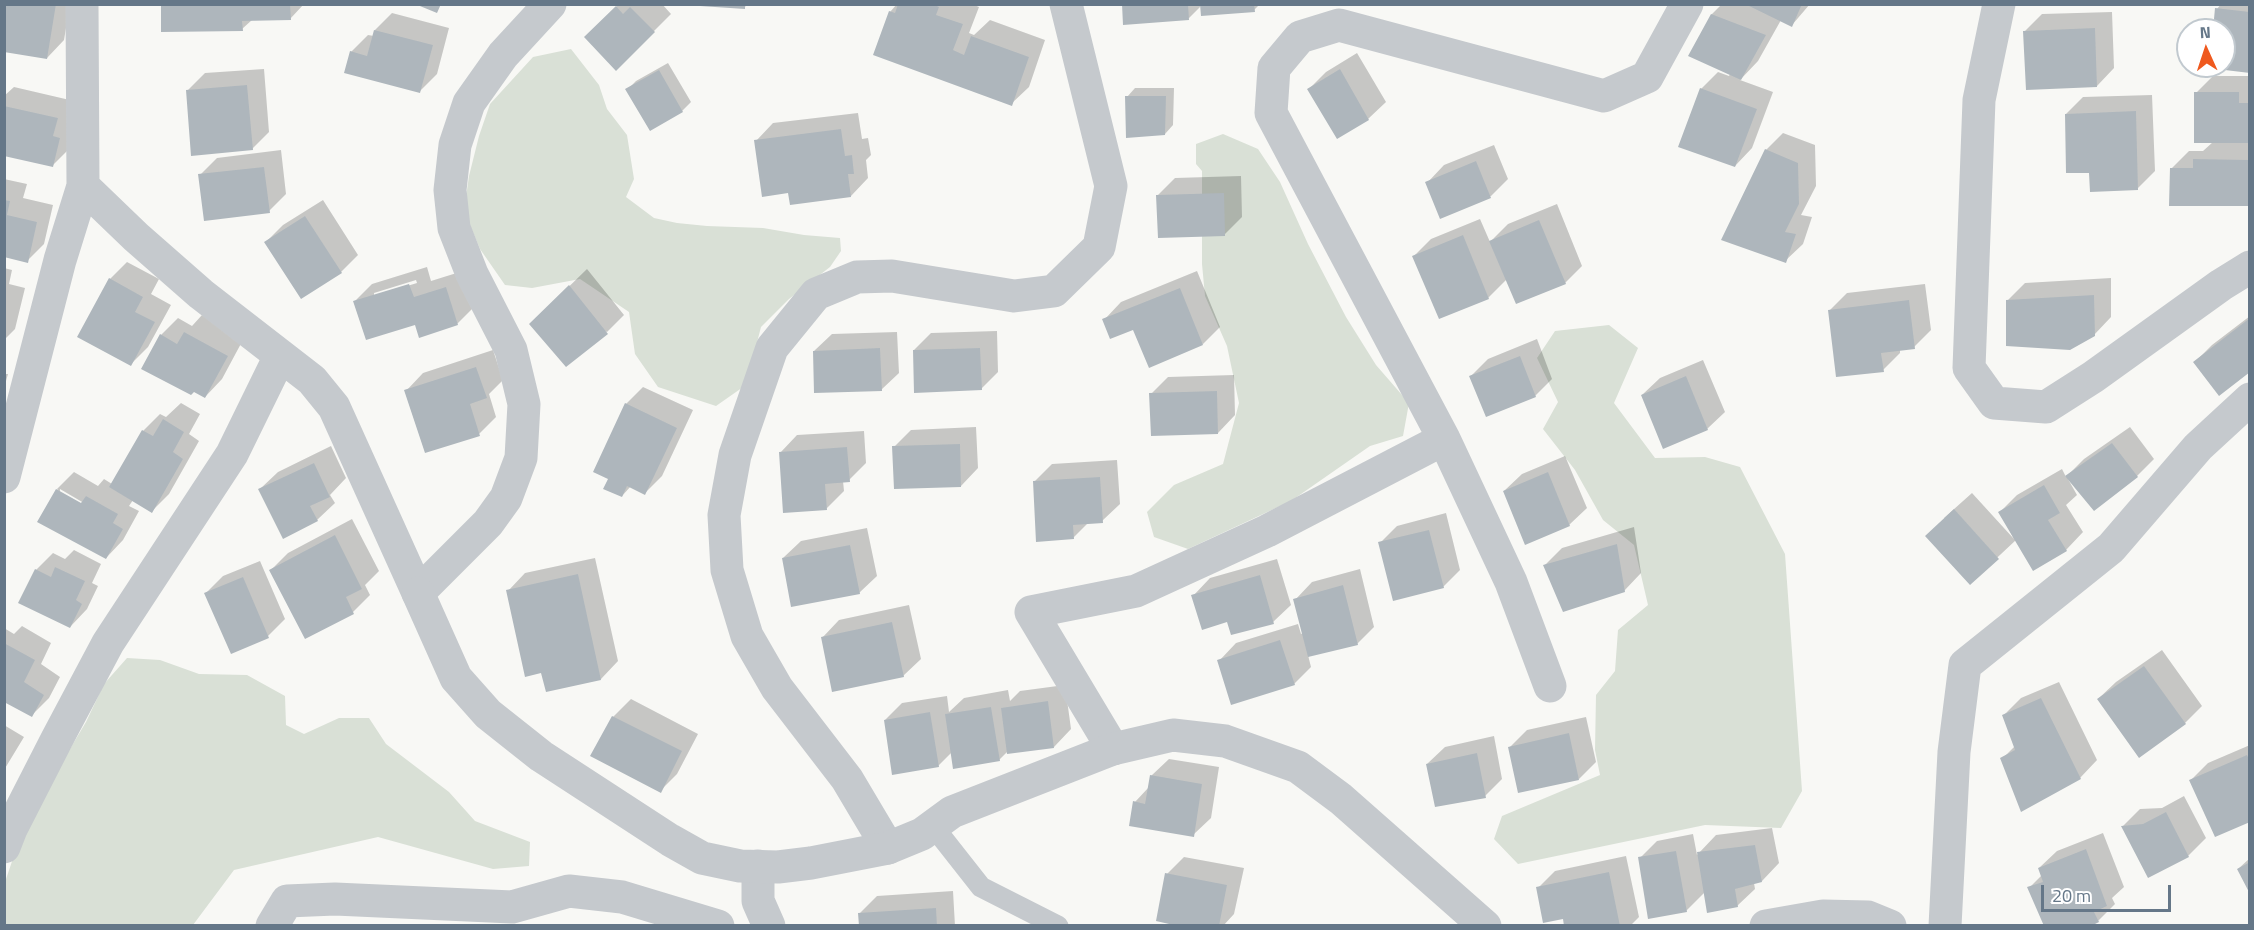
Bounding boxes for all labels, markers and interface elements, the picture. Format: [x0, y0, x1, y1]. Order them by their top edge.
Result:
north arrow [2176, 18, 2236, 78]
text: N [2199, 20, 2211, 44]
scale bar [2044, 873, 2174, 911]
text: 20 m [2052, 882, 2091, 909]

